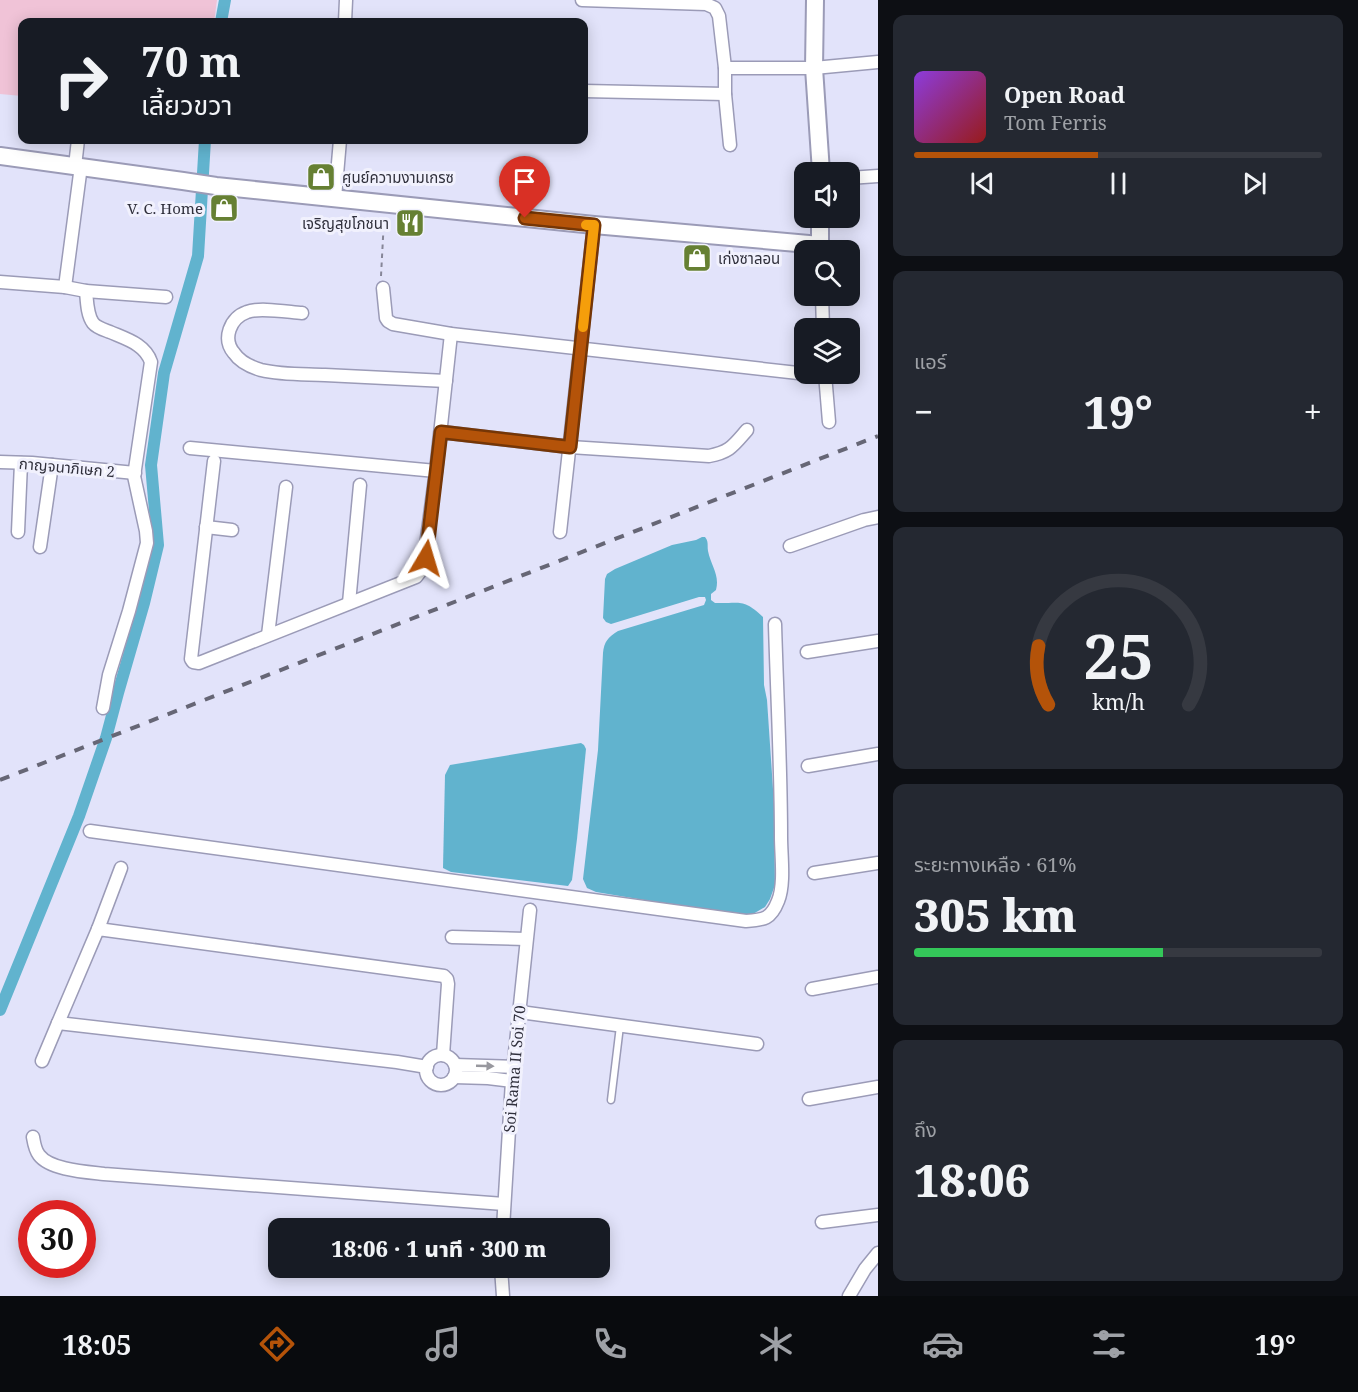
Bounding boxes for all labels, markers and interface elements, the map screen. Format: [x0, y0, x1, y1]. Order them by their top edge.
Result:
text: 70 m [141, 32, 241, 89]
icon: right [42, 42, 120, 120]
text: Open Road [1004, 79, 1125, 109]
text: เลี้ยวขวา [141, 86, 232, 123]
text: Tom Ferris [1004, 109, 1107, 136]
pin [499, 156, 550, 218]
shop icon: ศูนย์ความงามเกรซ [305, 161, 337, 193]
map controls [794, 162, 860, 384]
button: sound [794, 162, 860, 228]
icon: arrive [508, 165, 541, 198]
place label: ศูนย์ความงามเกรซ [342, 167, 454, 187]
icon: previous [966, 167, 999, 200]
icon: pause [1102, 167, 1135, 200]
icon: next [1238, 167, 1271, 200]
shop icon: V. C. Home [208, 192, 240, 224]
place label: V. C. Home [127, 198, 203, 218]
restaurant icon: เจริญสุขโภชนา [394, 207, 426, 239]
place label: เจริญสุขโภชนา [302, 213, 389, 233]
button: search [794, 240, 860, 306]
shop icon: เก่งซาลอน [681, 242, 713, 274]
place label: เก่งซาลอน [718, 248, 780, 268]
button: layers [794, 318, 860, 384]
text: แอร์ [914, 348, 946, 375]
text: 19° [1084, 381, 1153, 442]
text: − [914, 389, 933, 434]
text: + [1304, 389, 1322, 434]
street label: กาญจนาภิเษก 2 [18, 453, 116, 481]
position arrow [394, 526, 458, 590]
text: 25 [1083, 612, 1153, 697]
text: km/h [1092, 687, 1145, 716]
text: ระยะทางเหลือ · 61% [914, 851, 1076, 878]
text: 305 km [914, 884, 1077, 945]
street label: Soi Rama II Soi 70 [498, 1005, 530, 1133]
one-way arrow [475, 1061, 494, 1071]
text: ถึง [914, 1116, 937, 1143]
text: 18:06 [914, 1149, 1030, 1210]
speed limit sign: 30 [18, 1200, 96, 1278]
text: 18:06 · 1 นาที · 300 m [331, 1233, 547, 1263]
icon: directions [256, 1323, 298, 1365]
icon: music [422, 1323, 464, 1365]
icon: phone [589, 1323, 631, 1365]
icon: climate [755, 1323, 797, 1365]
icon: car [922, 1323, 964, 1365]
icon: filters [1088, 1323, 1130, 1365]
text: 18:05 [62, 1326, 131, 1363]
text: 19° [1254, 1326, 1296, 1363]

